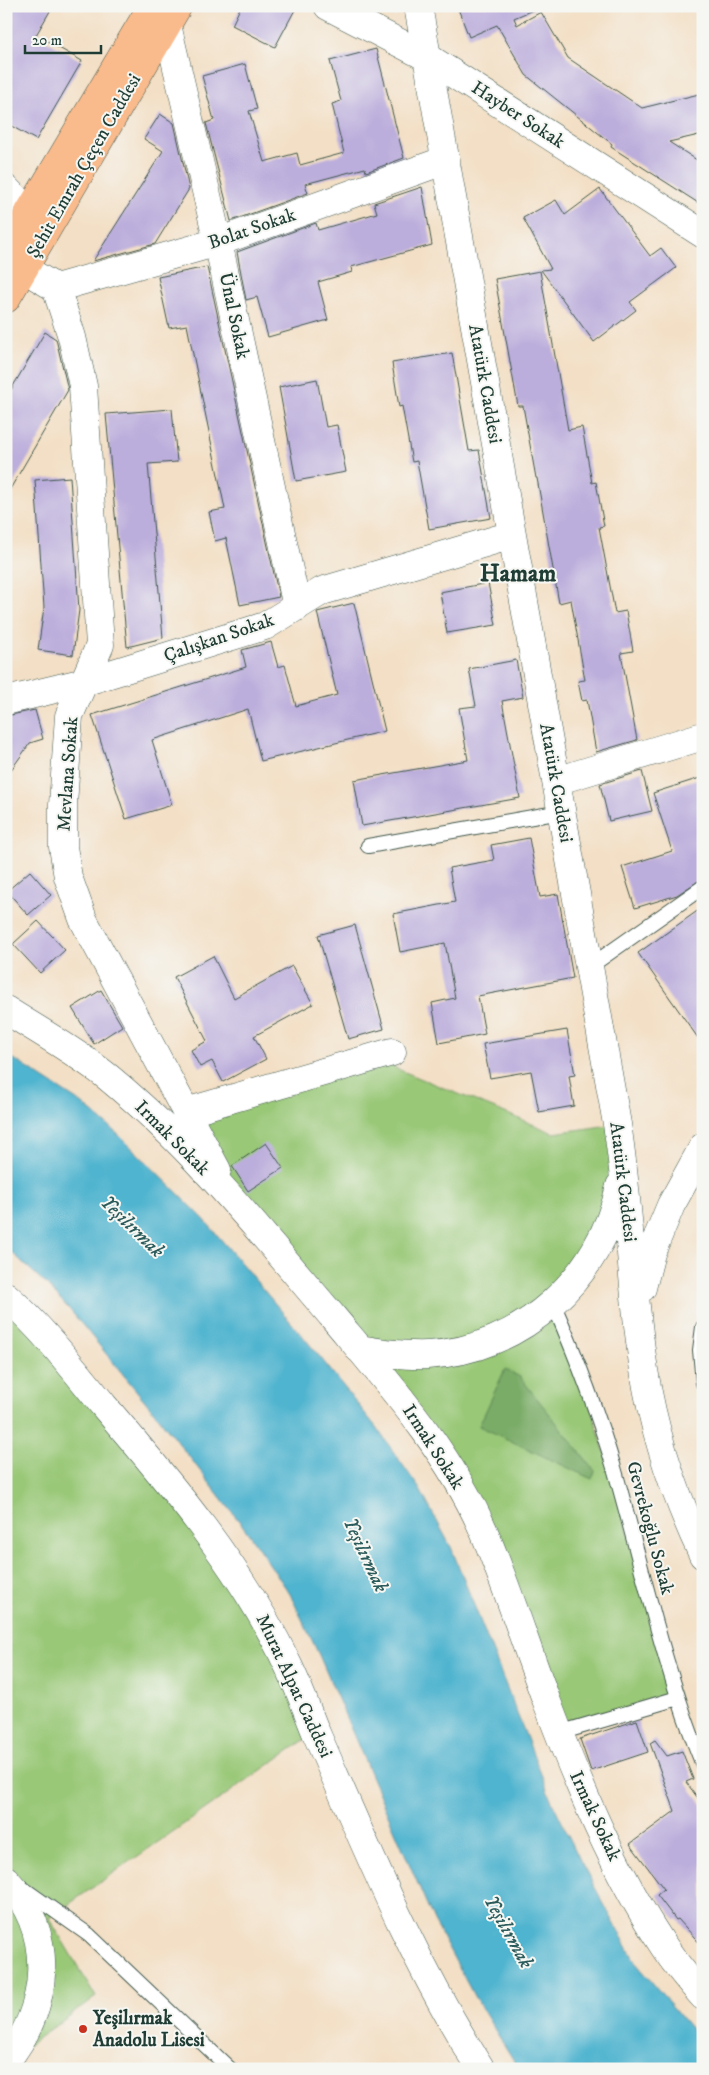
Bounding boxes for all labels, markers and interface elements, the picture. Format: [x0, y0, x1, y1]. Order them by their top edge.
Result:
scale bar [25, 22, 101, 54]
text: 20 m [32, 31, 62, 50]
street label: Şehit Emrah Çeçen Caddesi [22, 70, 146, 262]
street label: Hayber Sokak [467, 76, 570, 154]
street label: Bolat Sokak [205, 203, 299, 255]
street label: Ünal Sokak [214, 270, 256, 362]
street label: Atatürk Caddesi [463, 323, 507, 446]
district label: Hamam [480, 559, 556, 589]
street label: Çalışkan Sokak [161, 608, 278, 668]
street label: Mevlana Sokak [53, 715, 84, 832]
street label: Atatürk Caddesi [534, 722, 578, 845]
street label: Irmak Sokak [130, 1096, 215, 1181]
street label: Atatürk Caddesi [604, 1121, 642, 1243]
water label: Yeşilırmak [95, 1190, 170, 1264]
street label: Irmak Sokak [397, 1400, 469, 1494]
street label: Gevrekoğlu Sokak [621, 1459, 679, 1598]
water label: Yeşilırmak [337, 1514, 393, 1597]
street label: Murat Alpat Caddesi [251, 1610, 337, 1762]
street label: Irmak Sokak [564, 1767, 626, 1865]
water label: Yeşilırmak [478, 1891, 539, 1973]
place label: Yeşilırmak Anadolu Lisesi [92, 2007, 205, 2052]
marker: Yeşilırmak Anadolu Lisesi [77, 2023, 89, 2035]

